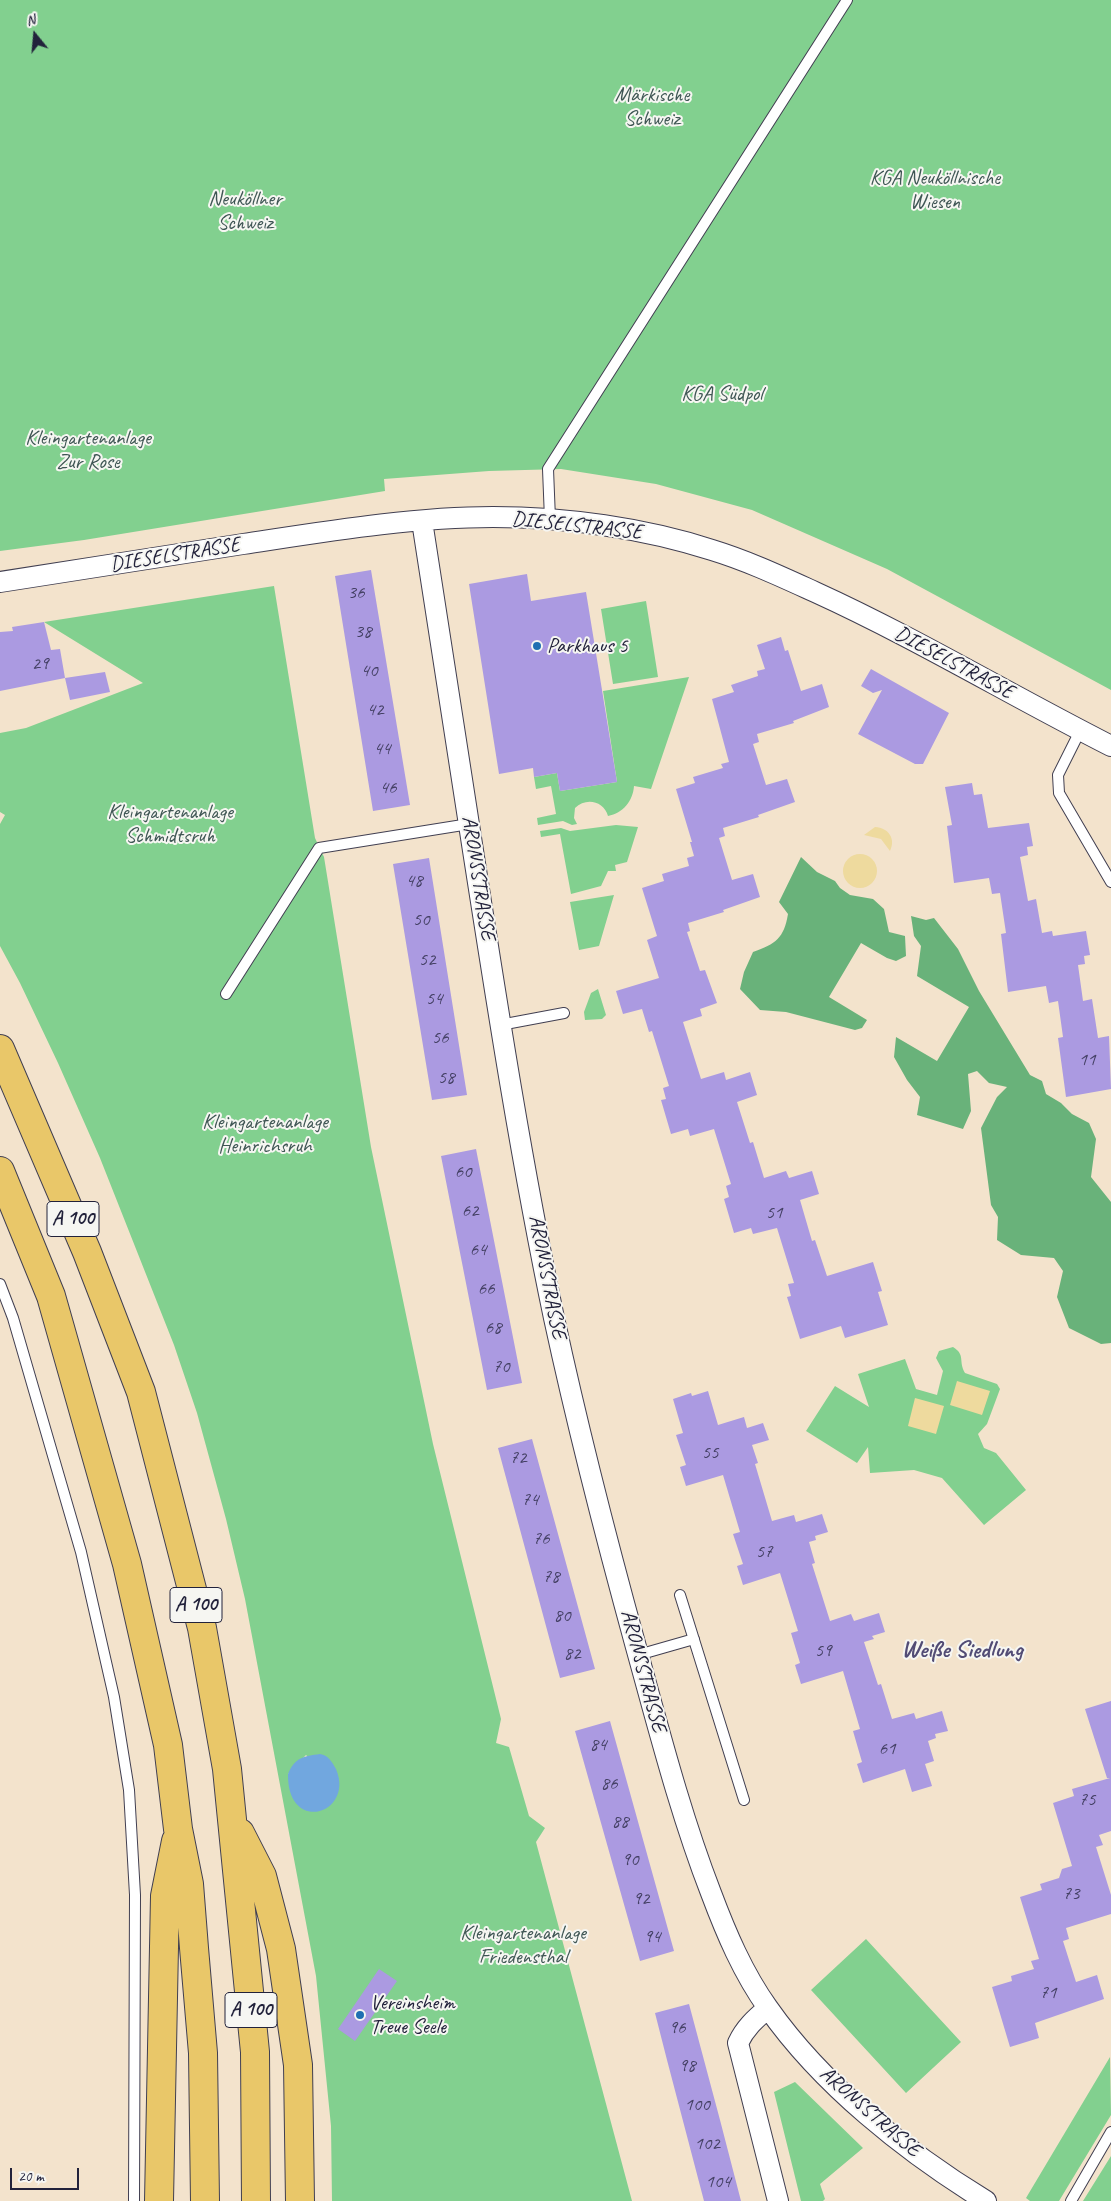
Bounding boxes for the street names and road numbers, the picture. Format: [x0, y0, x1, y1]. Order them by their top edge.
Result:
street label: DIESELSTRASSE [511, 507, 643, 545]
street label: DIESELSTRASSE [108, 532, 242, 578]
street label: DIESELSTRASSE [890, 621, 1018, 705]
street label: ARONSSTRASSE [456, 814, 500, 942]
road number: A 100 [47, 1202, 99, 1236]
street label: ARONSSTRASSE [523, 1213, 571, 1341]
road number: A 100 [170, 1588, 222, 1622]
street label: ARONSSTRASSE [615, 1607, 671, 1735]
road number: A 100 [225, 1992, 277, 2028]
street label: ARONSSTRASSE [814, 2061, 926, 2163]

